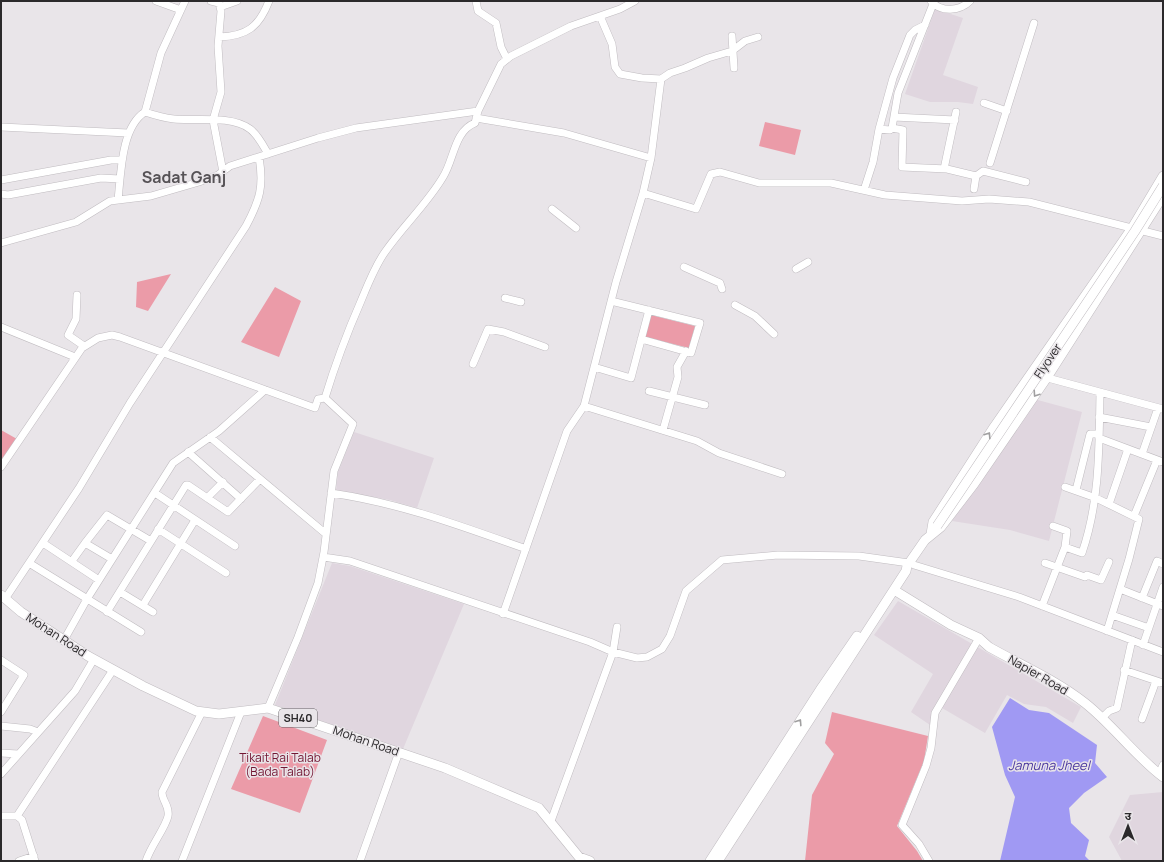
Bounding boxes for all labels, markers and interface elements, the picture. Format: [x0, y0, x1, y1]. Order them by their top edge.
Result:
district label: Sadat Ganj [142, 166, 226, 188]
street label: Flyover [1030, 339, 1066, 382]
one-way arrow [1033, 390, 1041, 397]
one-way arrow [983, 433, 990, 440]
street label: Mohan Road [23, 609, 90, 660]
street label: Napier Road [1005, 650, 1071, 699]
road number: SH40 [279, 709, 317, 727]
one-way arrow [795, 719, 802, 726]
street label: Mohan Road [331, 721, 402, 760]
park label: Tikait Rai Talab (Bada Talab) [239, 749, 321, 780]
water label: Jamuna Jheel [1008, 756, 1092, 774]
north arrow [1108, 806, 1148, 846]
text: उ [1125, 808, 1132, 823]

